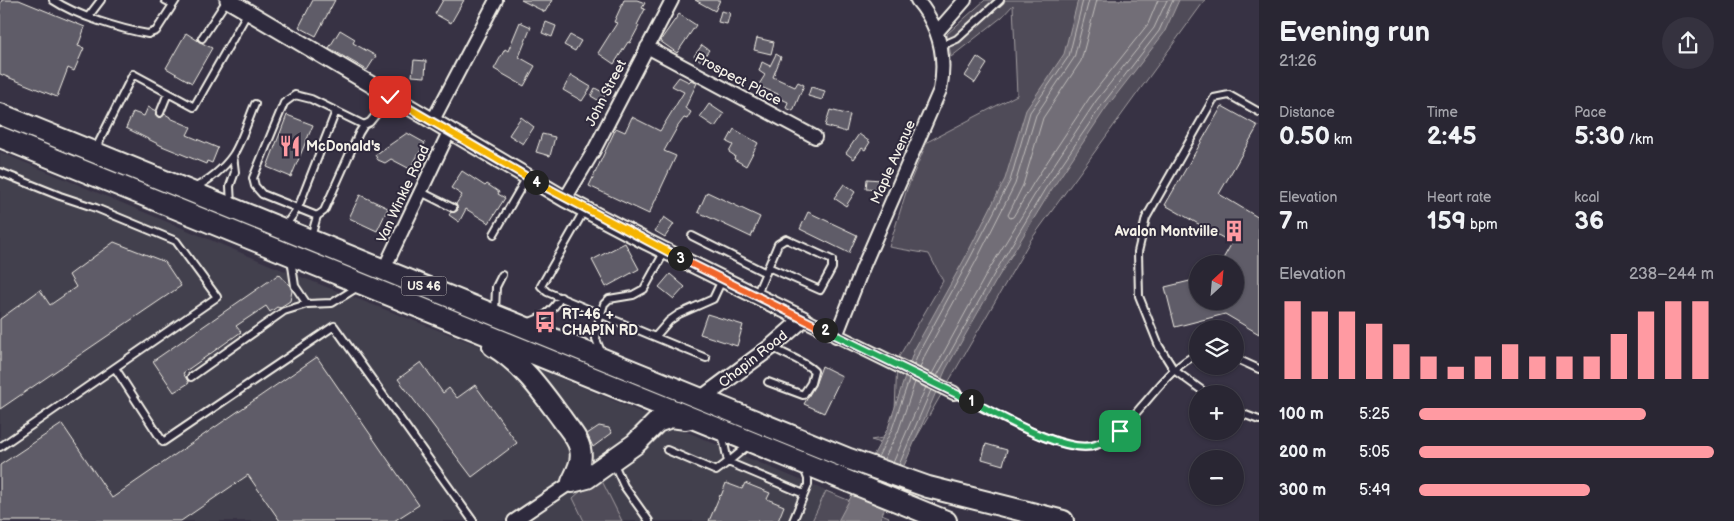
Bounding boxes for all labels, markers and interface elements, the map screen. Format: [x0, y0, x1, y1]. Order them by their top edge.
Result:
text: Evening run [1279, 16, 1430, 49]
button: share [1662, 17, 1714, 69]
street label: Prospect Place [692, 49, 784, 109]
text: 21:26 [1279, 52, 1317, 71]
street label: John Street [582, 56, 630, 129]
pin [369, 76, 411, 118]
icon: check [376, 83, 404, 111]
text: Distance [1279, 104, 1335, 121]
text: Time [1427, 104, 1458, 121]
text: Pace [1574, 104, 1606, 121]
street label: Maple Avenue [867, 117, 919, 207]
text: 0.50 [1279, 121, 1330, 152]
text: 2:45 [1427, 121, 1477, 152]
text: 5:30 [1574, 121, 1625, 152]
text: km [1330, 131, 1352, 148]
text: /km [1625, 131, 1653, 148]
restaurant icon: McDonald's [277, 133, 303, 159]
place label: McDonald's [306, 138, 381, 155]
street label: Van Winkle Road [373, 143, 433, 245]
pin: 4 [524, 170, 548, 194]
text: 4 [532, 174, 541, 191]
text: Elevation [1279, 189, 1337, 206]
text: Heart rate [1427, 189, 1491, 206]
text: kcal [1574, 189, 1599, 206]
text: 7 [1279, 206, 1293, 237]
text: 159 [1427, 206, 1466, 237]
text: 36 [1574, 206, 1604, 237]
text: m [1293, 216, 1308, 233]
text: bpm [1466, 216, 1498, 233]
building icon: Avalon Montville [1221, 218, 1247, 244]
place label: Avalon Montville [1114, 223, 1218, 240]
pin: 3 [668, 246, 692, 270]
text: 3 [676, 250, 685, 267]
north arrow [1189, 255, 1244, 310]
map controls [1189, 255, 1244, 505]
text: Elevation [1279, 265, 1346, 284]
text: 238–244 m [1629, 265, 1714, 284]
road number: US 46 [402, 276, 446, 296]
place label: RT-46 + CHAPIN RD [562, 306, 638, 339]
bus stop icon: RT-46 + CHAPIN RD [532, 309, 558, 335]
pin: 2 [812, 318, 838, 342]
button: layers [1189, 320, 1244, 375]
text: 2 [821, 322, 830, 339]
street label: Chapin Road [715, 327, 791, 391]
button: + [1189, 385, 1244, 440]
pin: 1 [958, 388, 984, 414]
text: 1 [969, 393, 974, 410]
text: 100 m [1279, 405, 1324, 424]
text: 5:25 [1359, 405, 1390, 424]
pin [1099, 410, 1141, 452]
icon: arrive [1106, 417, 1134, 445]
text: 200 m [1279, 443, 1326, 462]
text: 5:05 [1359, 443, 1390, 462]
button: − [1189, 450, 1244, 505]
text: 300 m [1279, 481, 1326, 500]
text: 5:49 [1359, 481, 1390, 500]

